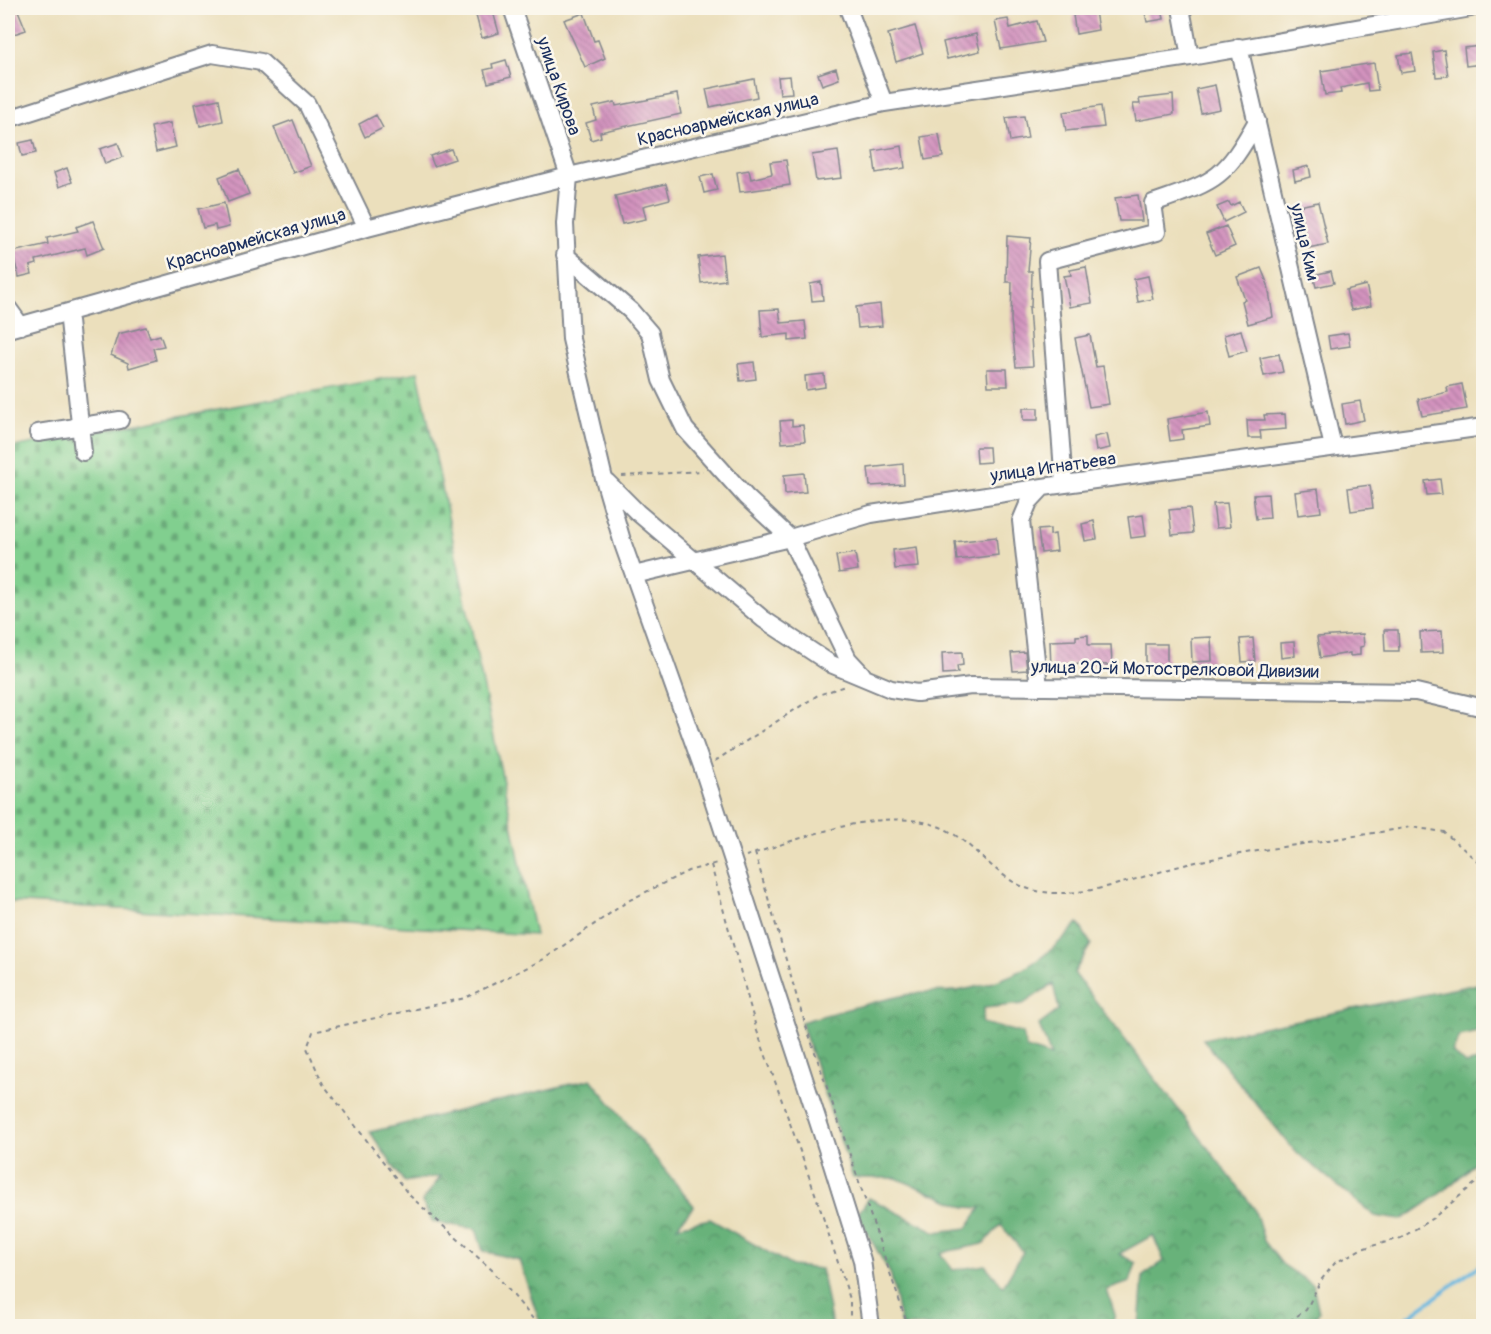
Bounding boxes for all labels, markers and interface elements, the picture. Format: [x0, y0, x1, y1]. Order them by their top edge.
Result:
street label: улица Кирова [531, 33, 586, 138]
street label: Красноармейская улица [635, 87, 821, 152]
street label: улица Ким [1284, 200, 1325, 283]
street label: Красноармейская улица [164, 203, 348, 276]
street label: улица Игнатьева [988, 447, 1117, 488]
street label: улица 20-й Мотострелковой Дивизии [1030, 655, 1319, 684]

